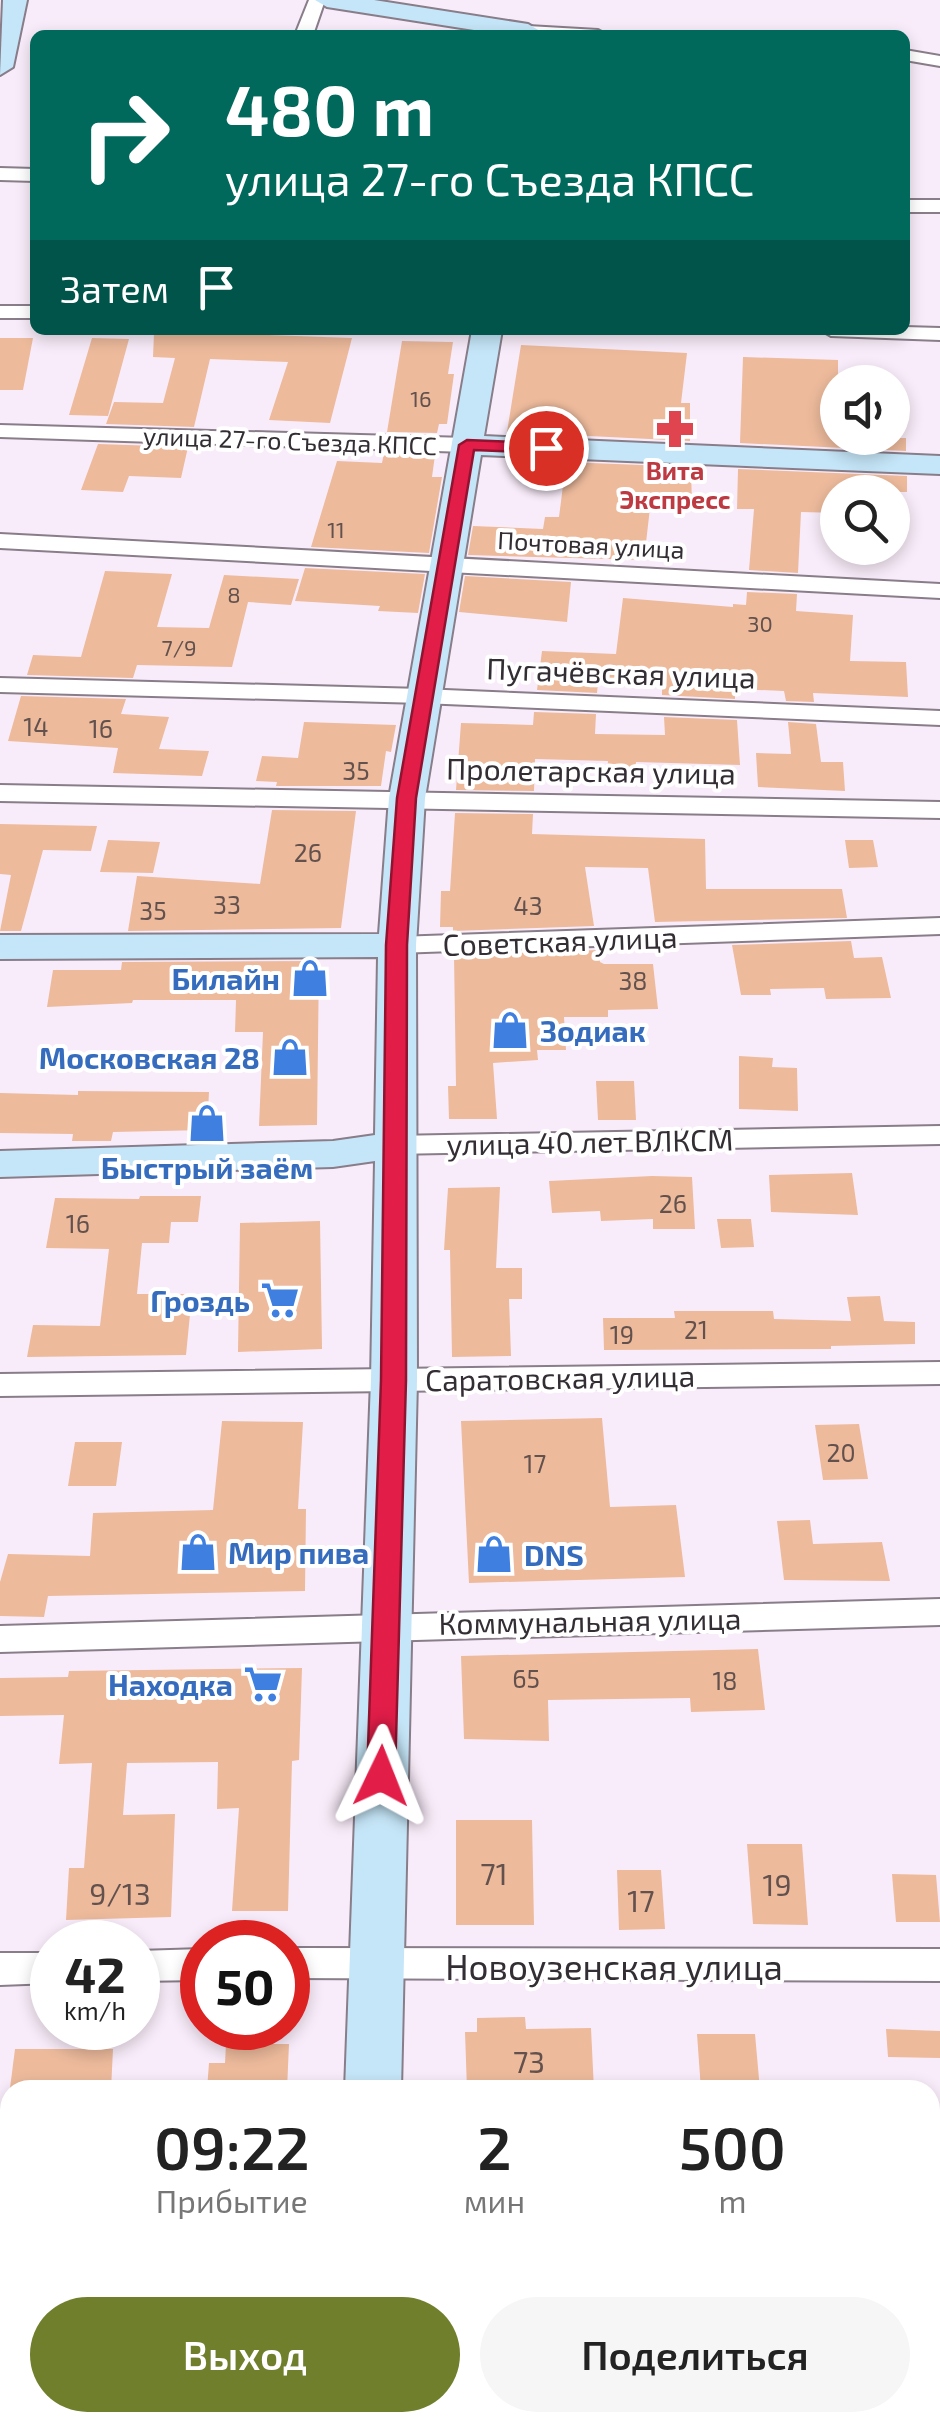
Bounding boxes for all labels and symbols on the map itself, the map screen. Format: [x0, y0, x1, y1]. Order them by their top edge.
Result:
house number: 16 [410, 385, 432, 411]
pin [504, 406, 589, 491]
pharmacy icon: Вита Экспресс [654, 408, 696, 450]
street label: улица 27-го Съезда КПСС [143, 420, 437, 461]
place label: Вита Экспресс [619, 455, 731, 514]
house number: 11 [327, 516, 345, 542]
street label: Почтовая улица [497, 524, 685, 565]
house number: 8 [227, 581, 241, 607]
house number: 30 [747, 610, 773, 636]
house number: 7/9 [161, 634, 197, 660]
street label: Пугачёвская улица [486, 649, 756, 696]
house number: 14 [23, 711, 49, 741]
house number: 16 [89, 713, 113, 743]
street label: Пролетарская улица [446, 749, 736, 792]
house number: 35 [342, 755, 370, 785]
house number: 26 [294, 837, 322, 867]
house number: 33 [213, 889, 241, 919]
house number: 43 [513, 890, 543, 920]
house number: 35 [139, 895, 167, 925]
street label: Советская улица [442, 918, 678, 963]
shop icon: Билайн [289, 957, 331, 999]
place label: Билайн [172, 960, 280, 996]
house number: 38 [618, 965, 648, 995]
shop icon: Зодиак [489, 1009, 531, 1051]
place label: Зодиак [540, 1012, 646, 1048]
shop icon: Московская 28 [269, 1036, 311, 1078]
place label: Московская 28 [39, 1039, 260, 1075]
shop icon: Быстрый заём [186, 1102, 228, 1144]
street label: улица 40 лет ВЛКСМ [446, 1120, 734, 1163]
place label: Быстрый заём [101, 1149, 313, 1185]
house number: 26 [659, 1188, 687, 1218]
house number: 16 [66, 1208, 90, 1238]
supermarket icon: Гроздь [259, 1279, 301, 1321]
place label: Гроздь [150, 1282, 250, 1318]
house number: 21 [684, 1314, 708, 1344]
house number: 19 [610, 1319, 634, 1349]
street label: Саратовская улица [425, 1357, 695, 1398]
house number: 20 [826, 1437, 856, 1467]
house number: 17 [524, 1448, 547, 1478]
shop icon: Мир пива [177, 1531, 219, 1573]
shop icon: DNS [473, 1533, 515, 1575]
place label: Мир пива [228, 1534, 369, 1570]
place label: DNS [524, 1536, 584, 1572]
street label: Коммунальная улица [438, 1599, 742, 1642]
supermarket icon: Находка [242, 1663, 284, 1705]
house number: 65 [512, 1663, 540, 1693]
house number: 18 [712, 1665, 738, 1695]
place label: Находка [108, 1666, 233, 1702]
position arrow [329, 1724, 433, 1828]
house number: 71 [480, 1855, 508, 1891]
house number: 19 [762, 1866, 792, 1902]
house number: 9/13 [89, 1875, 151, 1911]
house number: 17 [627, 1882, 655, 1918]
speed limit sign: 50 [180, 1920, 310, 2050]
street label: Новоузенская улица [445, 1945, 783, 1988]
house number: 73 [513, 2043, 545, 2079]

